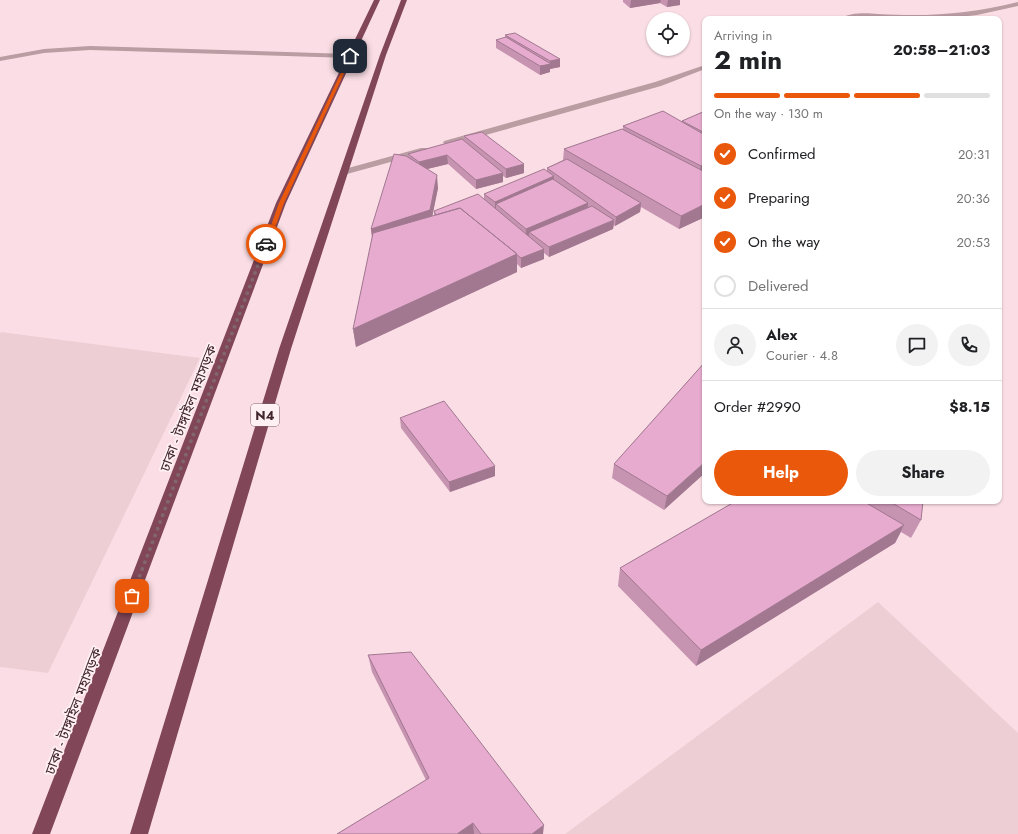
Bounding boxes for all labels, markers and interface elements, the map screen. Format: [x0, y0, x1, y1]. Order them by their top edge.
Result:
map controls [646, 12, 690, 56]
button: locate [646, 12, 690, 56]
text: Arriving in [714, 26, 772, 45]
pin [333, 39, 367, 73]
text: 20:58–21:03 [893, 39, 990, 61]
text: 2 min [714, 41, 782, 79]
icon: home [339, 45, 361, 67]
text: On the way · 130 m [714, 104, 823, 123]
icon: check [714, 143, 736, 165]
text: Confirmed [748, 143, 816, 165]
text: 20:31 [958, 145, 990, 164]
icon: check [714, 187, 736, 209]
text: Preparing [748, 187, 810, 209]
text: 20:36 [956, 189, 990, 208]
courier [246, 224, 286, 264]
icon: check [714, 231, 736, 253]
text: On the way [748, 231, 820, 253]
icon: car [255, 233, 277, 255]
text: 20:53 [956, 233, 990, 252]
text: Delivered [748, 275, 809, 297]
button: person [714, 324, 756, 366]
text: Alex [766, 324, 797, 346]
button: chat [896, 324, 938, 366]
button: phone [948, 324, 990, 366]
street label: ঢাকা - টাঙ্গাইল মহাসড়ক [154, 341, 222, 475]
text: Courier · 4.8 [766, 346, 838, 365]
text: Order #2990 [714, 396, 801, 418]
text: $8.15 [949, 396, 990, 418]
road number: N4 [251, 404, 279, 426]
button: Help [714, 450, 848, 496]
button: Share [856, 450, 990, 496]
pin [115, 579, 149, 613]
icon: bag [121, 585, 143, 607]
street label: ঢাকা - টাঙ্গাইল মহাসড়ক [39, 644, 107, 778]

